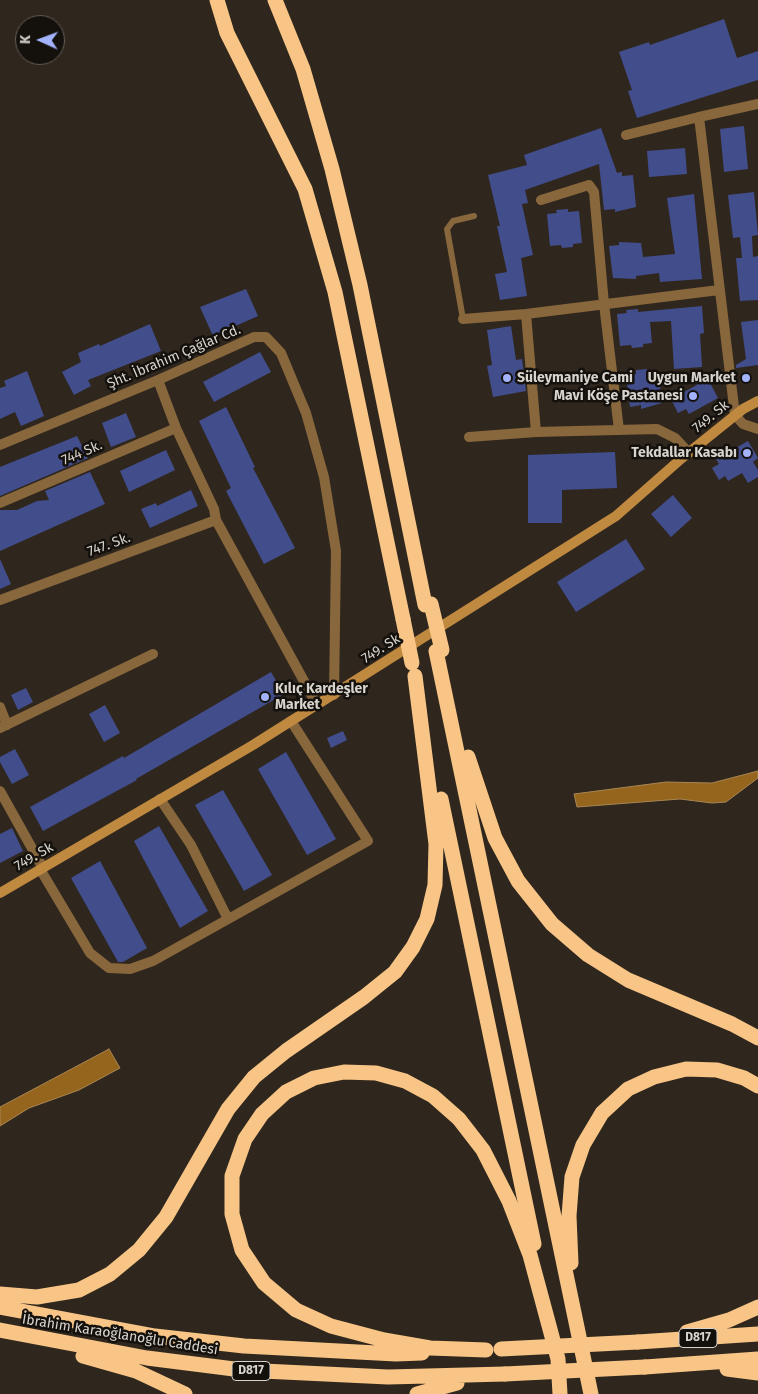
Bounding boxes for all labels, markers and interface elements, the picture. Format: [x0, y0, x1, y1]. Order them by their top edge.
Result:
north arrow [15, 15, 65, 65]
text: K [17, 35, 34, 44]
street label: Şht. İbrahim Çağlar Cd. [105, 321, 243, 393]
place label: Süleymaniye Cami [517, 370, 633, 386]
place label: Uygun Market [648, 370, 736, 386]
marker: Süleymaniye Cami [501, 372, 513, 384]
marker: Uygun Market [740, 372, 752, 384]
place label: Mavi Köşe Pastanesi [554, 388, 683, 404]
marker: Mavi Köşe Pastanesi [687, 390, 699, 402]
street label: 749. Sk [689, 397, 733, 437]
street label: 744 Sk. [59, 437, 105, 469]
place label: Tekdallar Kasabı [631, 445, 737, 461]
marker: Tekdallar Kasabı [741, 447, 753, 459]
street label: 747. Sk. [85, 530, 133, 560]
street label: 749. Sk [359, 631, 403, 667]
place label: Kılıç Kardeşler Market [275, 681, 368, 714]
marker: Kılıç Kardeşler Market [259, 691, 271, 703]
street label: 749. Sk [12, 839, 56, 875]
street label: İbrahim Karaoğlanoğlu Caddesi [21, 1311, 219, 1359]
road number: D817 [679, 1329, 717, 1348]
road number: D817 [232, 1362, 270, 1380]

